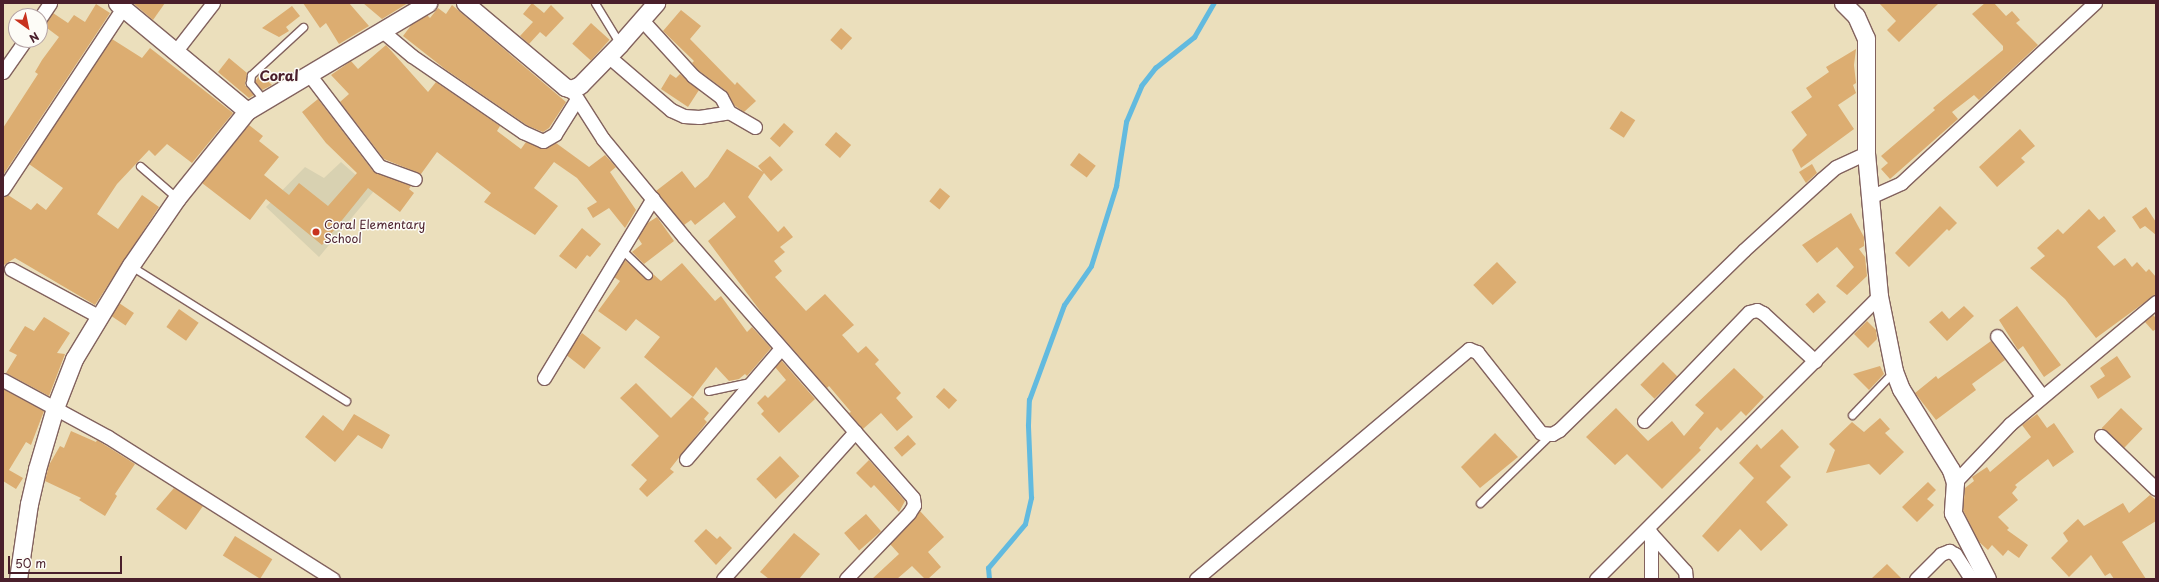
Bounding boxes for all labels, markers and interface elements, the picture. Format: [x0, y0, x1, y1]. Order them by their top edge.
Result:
north arrow [8, 8, 48, 48]
text: N [26, 28, 43, 47]
district label: Coral [259, 68, 299, 84]
place label: Coral Elementary School [324, 218, 426, 246]
marker: Coral Elementary School [311, 227, 321, 237]
scale bar [10, 548, 124, 574]
text: 50 m [15, 554, 46, 572]

